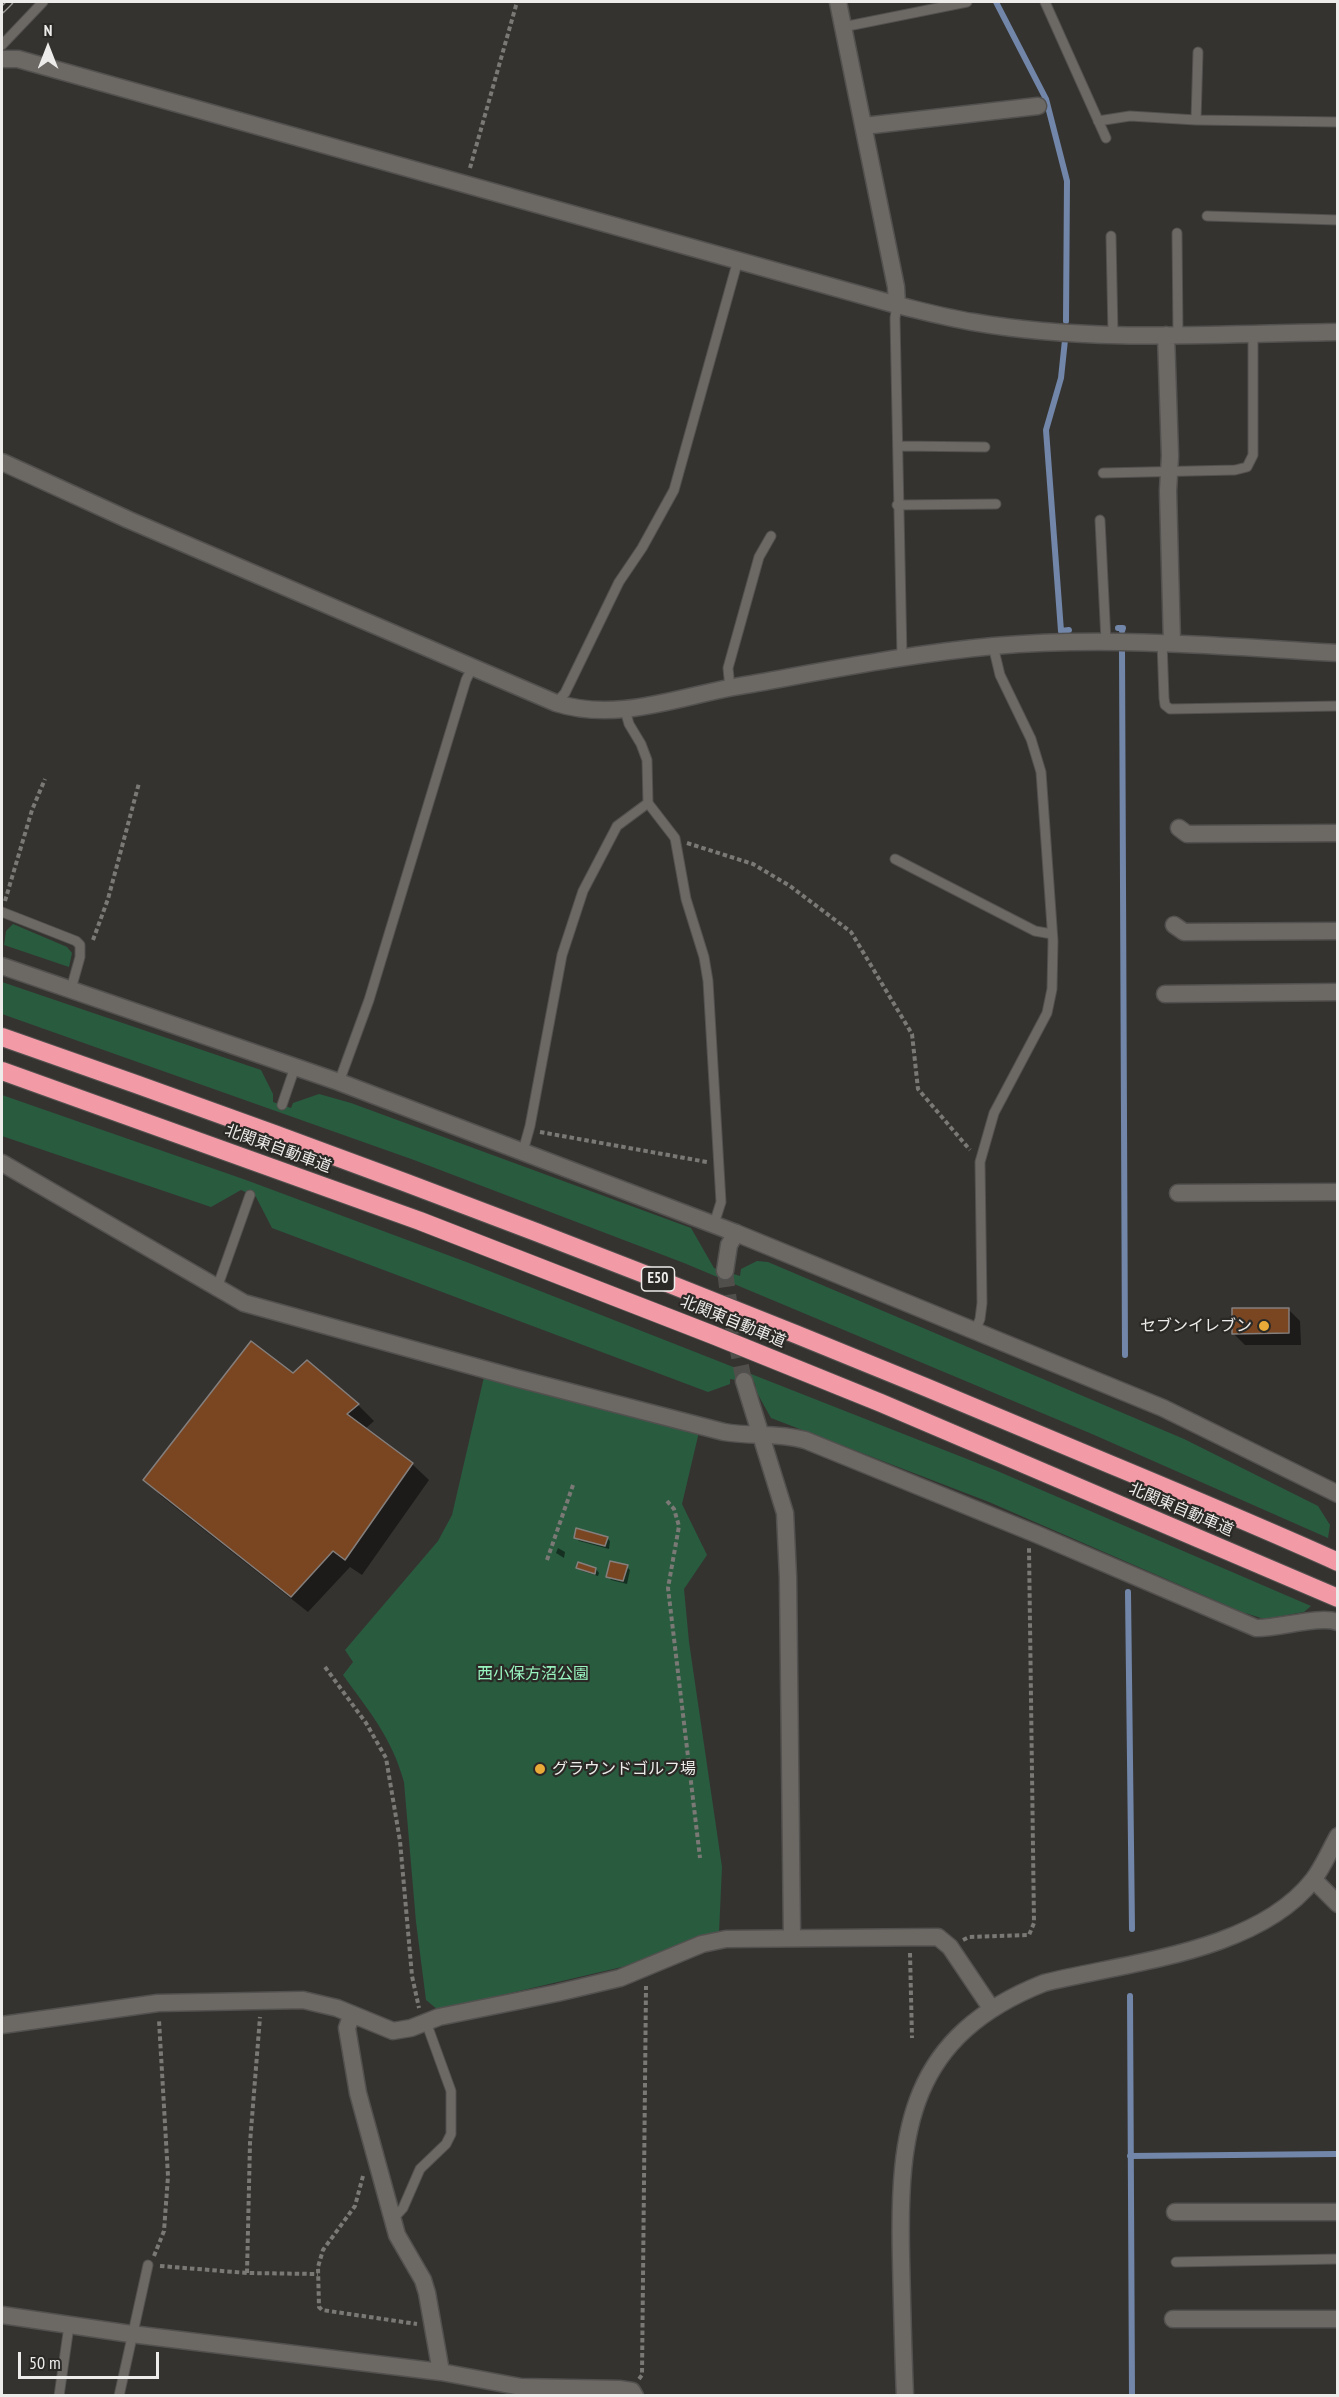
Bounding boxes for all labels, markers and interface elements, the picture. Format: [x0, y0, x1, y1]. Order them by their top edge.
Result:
north arrow [18, 18, 78, 78]
text: N [44, 20, 52, 40]
street label: 北関東自動車道 [222, 1121, 334, 1177]
road number: E50 [642, 1267, 674, 1291]
street label: 北関東自動車道 [677, 1292, 789, 1352]
place label: セブンイレブン [1140, 1316, 1252, 1336]
marker: セブンイレブン [1257, 1319, 1271, 1333]
street label: 北関東自動車道 [1126, 1479, 1236, 1541]
park label: 西小保方沼公園 [477, 1664, 589, 1684]
place label: グラウンドゴルフ場 [552, 1759, 696, 1779]
marker: グラウンドゴルフ場 [533, 1762, 547, 1776]
scale bar [21, 2340, 162, 2378]
text: 50 m [29, 2351, 61, 2374]

